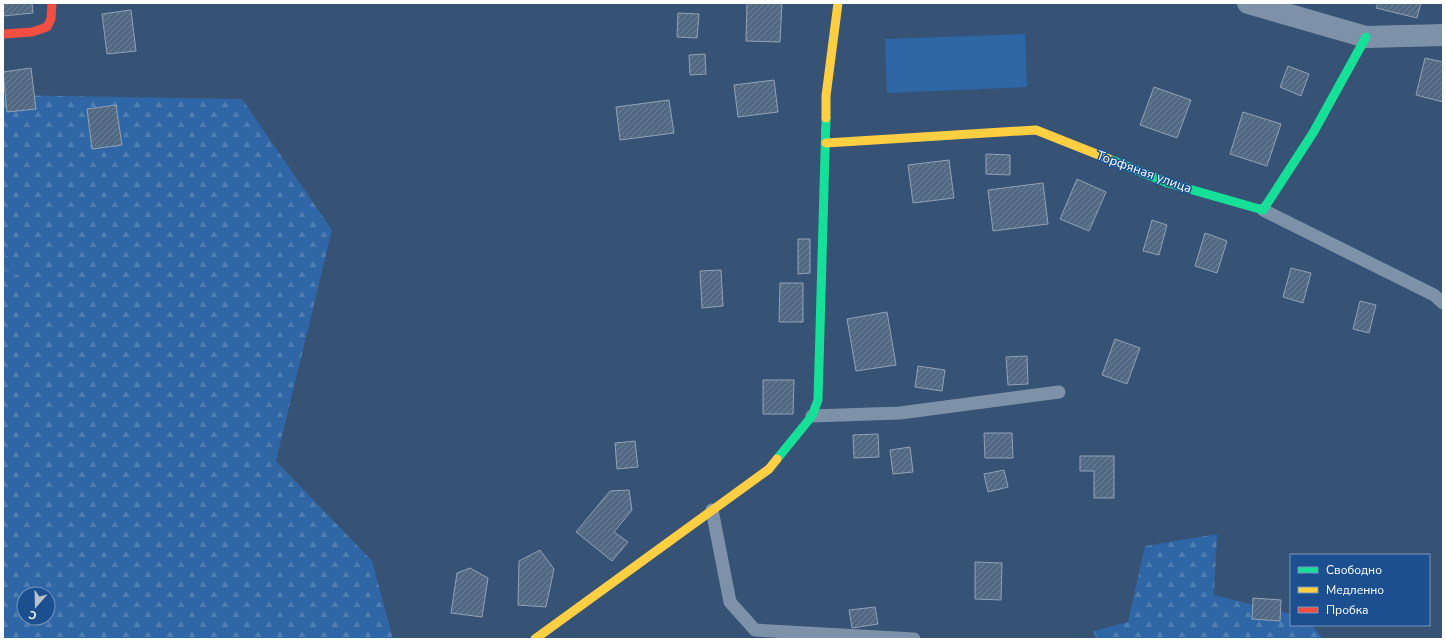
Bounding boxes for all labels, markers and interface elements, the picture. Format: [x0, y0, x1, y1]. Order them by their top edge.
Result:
street label: Торфяная улица [1094, 146, 1194, 198]
legend [1290, 554, 1430, 626]
text: Свободно [1326, 562, 1382, 578]
text: Медленно [1326, 582, 1384, 598]
north arrow [16, 586, 56, 626]
text: Пробка [1326, 602, 1369, 618]
text: С [26, 606, 39, 623]

